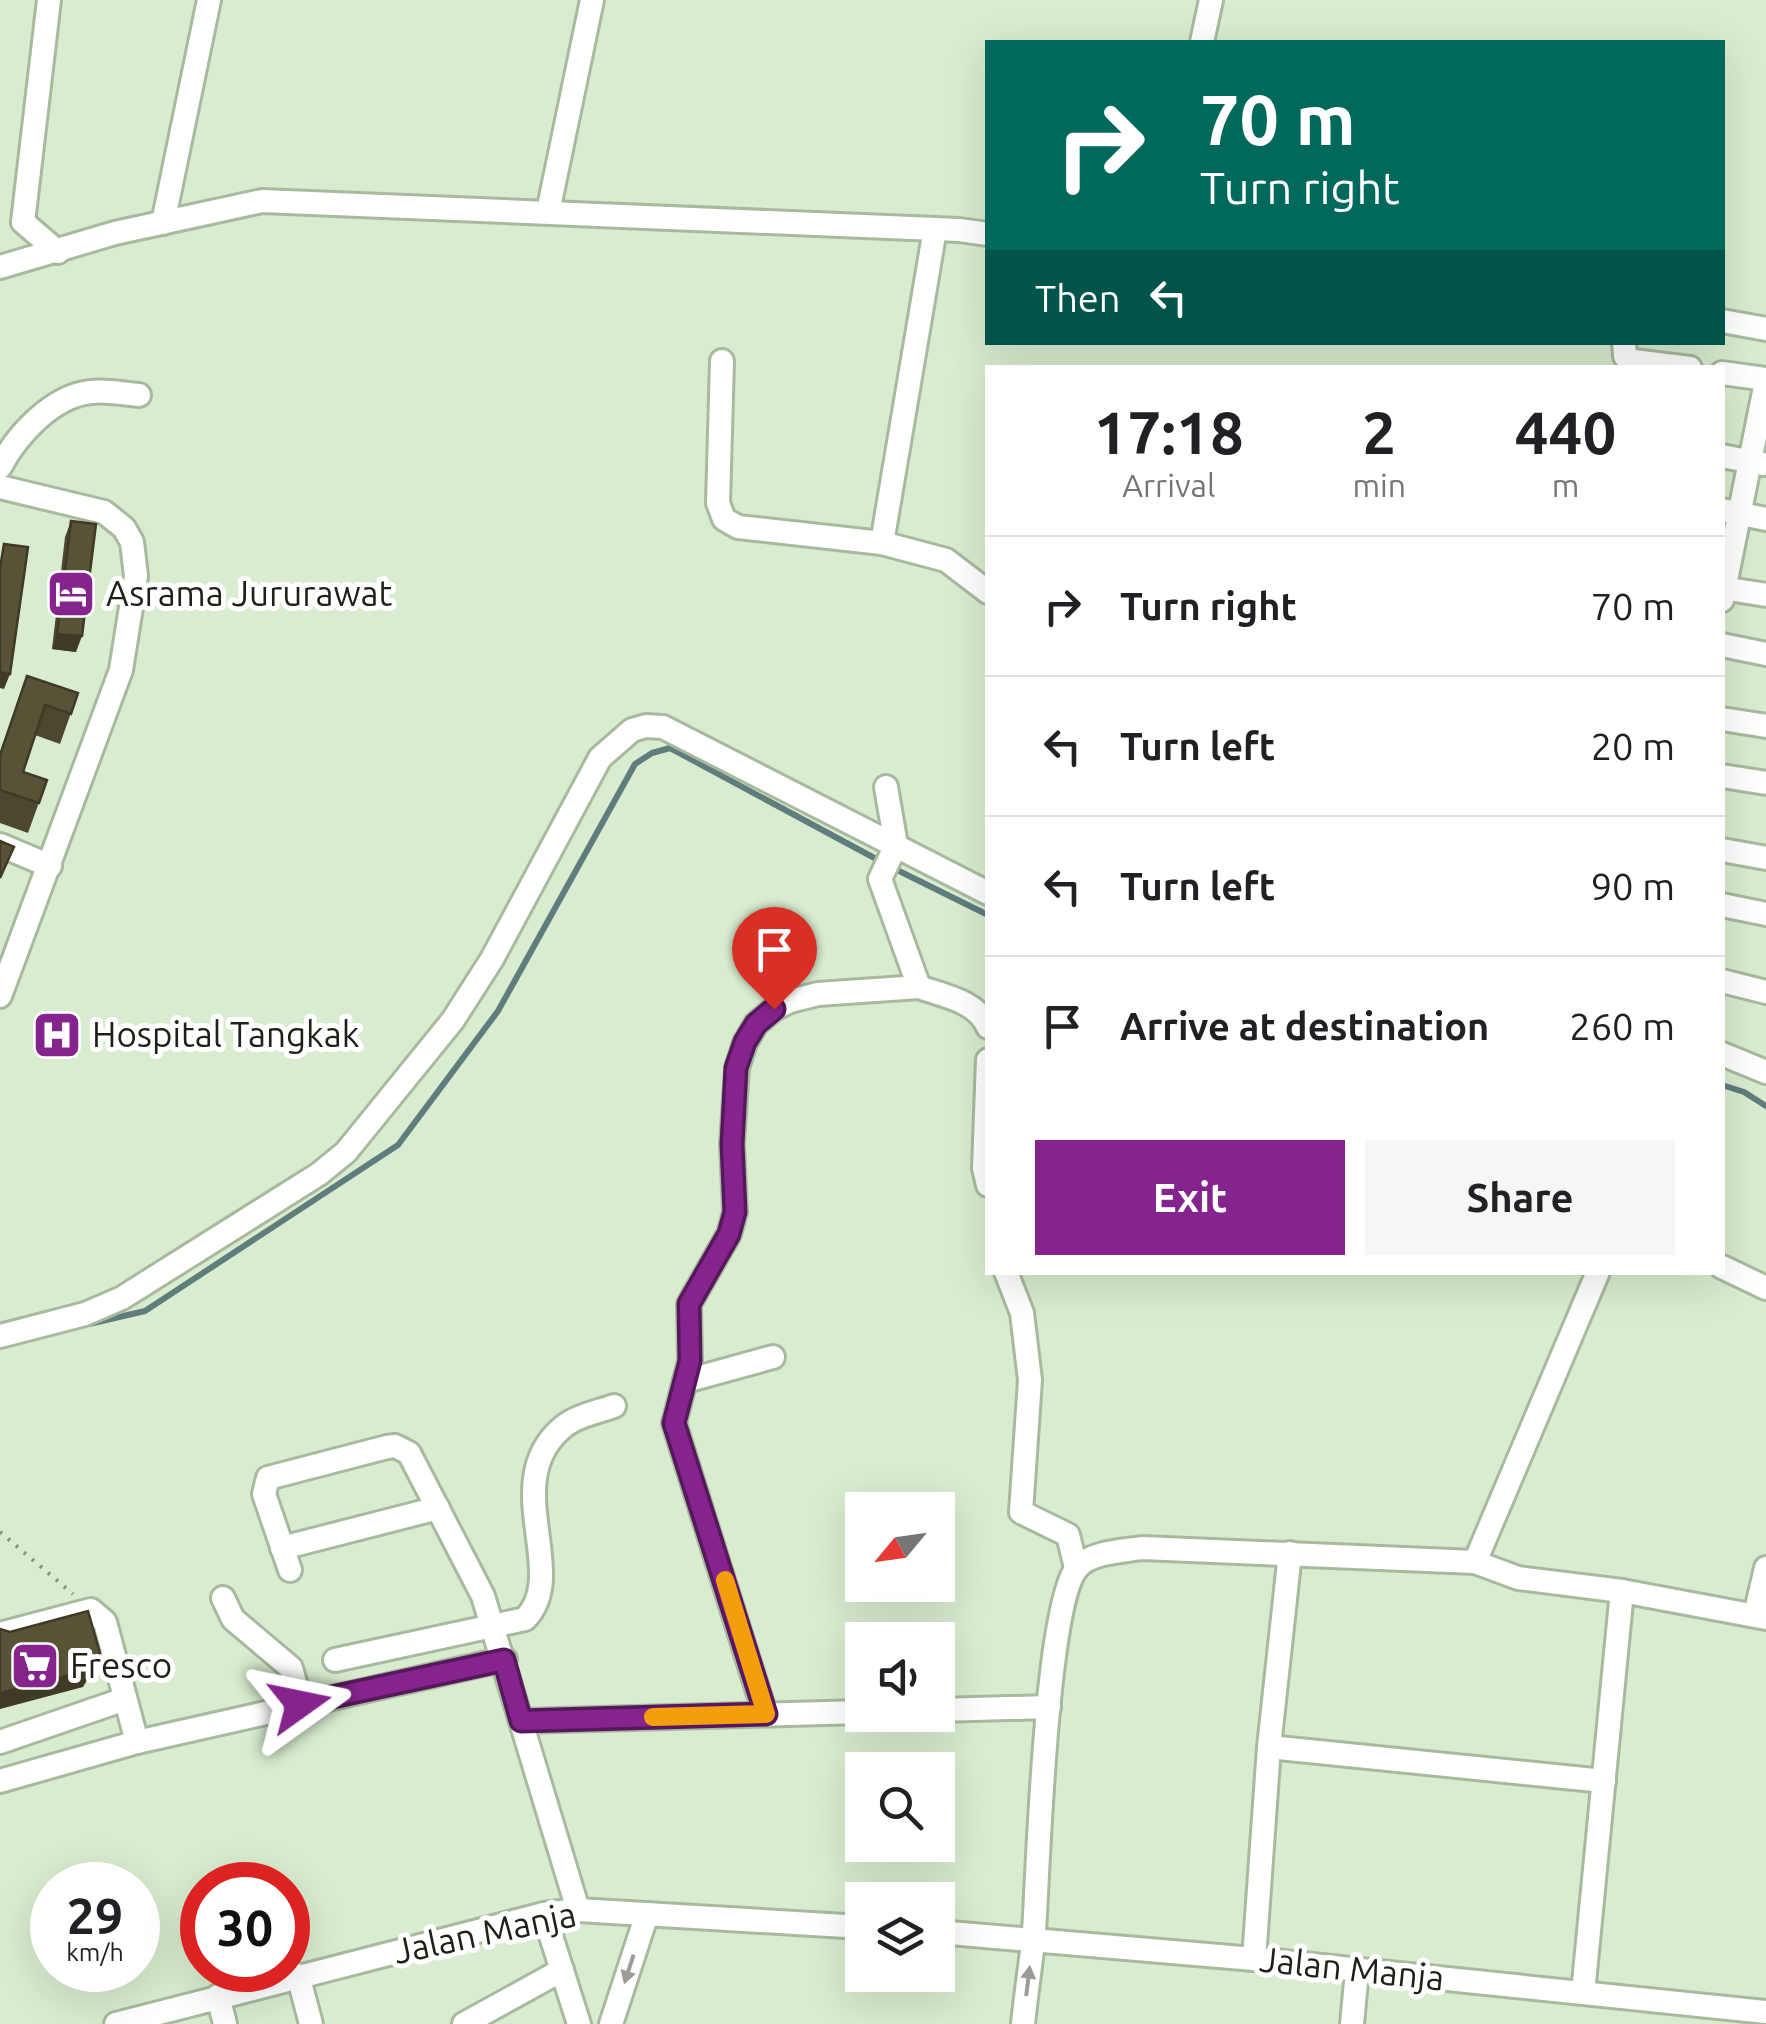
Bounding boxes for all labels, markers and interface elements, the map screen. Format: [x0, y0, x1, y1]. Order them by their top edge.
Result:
icon: right [1035, 80, 1165, 210]
text: 70 m [1200, 80, 1356, 158]
text: Turn right [1200, 162, 1400, 213]
icon: left [1141, 270, 1196, 325]
text: Then [1035, 277, 1121, 319]
text: 17:18 [1094, 398, 1244, 465]
text: 2 [1362, 398, 1396, 465]
text: 440 [1515, 398, 1616, 465]
text: Arrival [1122, 467, 1215, 503]
text: min [1352, 467, 1406, 503]
text: m [1552, 467, 1579, 503]
hotel icon: Asrama Jururawat [45, 568, 97, 620]
place label: Asrama Jururawat [106, 573, 393, 613]
icon: right [1035, 579, 1090, 634]
text: Turn right [1120, 585, 1297, 627]
text: 70 m [1591, 585, 1675, 627]
icon: left [1035, 719, 1090, 774]
text: Turn left [1120, 725, 1275, 767]
text: 20 m [1591, 725, 1675, 767]
icon: left [1035, 859, 1090, 914]
text: Turn left [1120, 865, 1275, 907]
text: 90 m [1591, 865, 1675, 907]
pin [732, 907, 817, 1010]
icon: arrive [747, 922, 802, 977]
icon: arrive [1035, 999, 1090, 1054]
text: Arrive at destination [1120, 1005, 1489, 1047]
text: 260 m [1569, 1005, 1675, 1047]
hospital icon: Hospital Tangkak [31, 1009, 83, 1061]
place label: Hospital Tangkak [92, 1014, 360, 1054]
button: Exit [1035, 1140, 1345, 1255]
button: Share [1365, 1140, 1675, 1255]
north arrow [845, 1492, 955, 1602]
map controls [845, 1492, 955, 1992]
button: sound [845, 1622, 955, 1732]
supermarket icon: Fresco [9, 1640, 61, 1692]
place label: Fresco [70, 1645, 172, 1685]
position arrow [248, 1652, 352, 1756]
button: search [845, 1752, 955, 1862]
speed limit sign: 30 [180, 1862, 310, 1992]
button: layers [845, 1882, 955, 1992]
text: 29 [67, 1887, 123, 1943]
street label: Jalan Manja [390, 1893, 580, 1971]
text: km/h [66, 1938, 124, 1966]
street label: Jalan Manja [1258, 1938, 1446, 1998]
one-way arrow [621, 1954, 636, 1984]
one-way arrow [1020, 1965, 1036, 1996]

